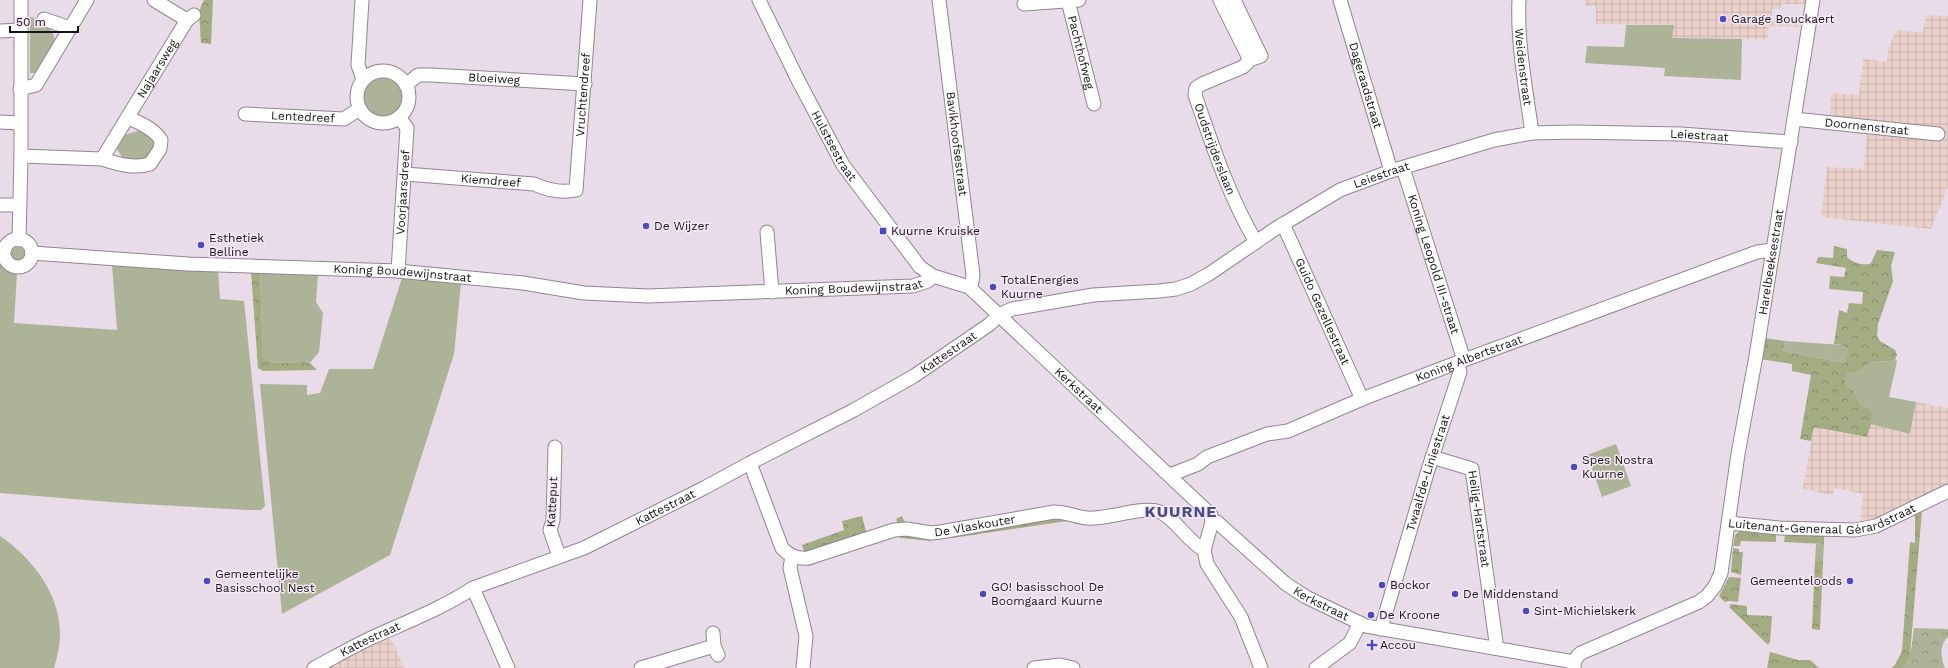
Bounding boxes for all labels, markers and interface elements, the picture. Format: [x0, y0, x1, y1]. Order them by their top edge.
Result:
scale bar [10, 8, 78, 34]
place label: Garage Bouckaert [1731, 12, 1835, 26]
street label: Pachthofweg [1065, 14, 1097, 91]
marker: Garage Bouckaert [1718, 14, 1728, 24]
text: 50 m [16, 15, 46, 29]
street label: Weidenstraat [1512, 28, 1535, 106]
street label: Najaarsweg [134, 36, 181, 100]
street label: Dageraadstraat [1346, 41, 1385, 130]
street label: Vruchtendreef [573, 52, 593, 137]
street label: Bloeiweg [468, 70, 521, 87]
street label: Bavikhoofsestraat [943, 91, 970, 197]
street label: Oudstrijderslaan [1191, 101, 1238, 197]
street label: Lentedreef [271, 108, 336, 126]
street label: Hulstsestraat [808, 108, 860, 184]
street label: Doornenstraat [1824, 115, 1909, 138]
street label: Leiestraat [1670, 127, 1729, 144]
street label: Voorjaarsdreef [393, 149, 413, 235]
street label: Leiestraat [1351, 159, 1411, 191]
street label: Kiemdreef [460, 171, 522, 190]
street label: Koning Leopold III-straat [1405, 193, 1462, 336]
street label: Harelbeeksestraat [1756, 208, 1786, 316]
place label: De Wijzer [654, 219, 710, 233]
marker: De Wijzer [641, 221, 651, 231]
place label: Kuurne Kruiske [891, 224, 980, 238]
marker: Kuurne Kruiske [878, 226, 888, 236]
place label: Esthetiek Belline [209, 231, 264, 259]
marker: Esthetiek Belline [196, 240, 206, 250]
street label: Guido Gezellestraat [1292, 256, 1353, 367]
street label: Koning Boudewijnstraat [333, 262, 472, 285]
place label: TotalEnergies Kuurne [1001, 273, 1079, 301]
street label: Koning Boudewijnstraat [785, 276, 925, 298]
marker: TotalEnergies Kuurne [988, 282, 998, 292]
street label: Kattestraat [918, 328, 979, 377]
street label: Koning Albertstraat [1414, 332, 1524, 385]
street label: Kerkstraat [1052, 364, 1105, 416]
street label: Twaalfde-Liniestraat [1403, 413, 1453, 533]
place label: Spes Nostra Kuurne [1582, 453, 1653, 481]
marker: Spes Nostra Kuurne [1569, 462, 1579, 472]
street label: Heilig-Hartstraat [1465, 469, 1493, 568]
street label: Katteput [544, 476, 560, 528]
street label: Kattestraat [633, 487, 697, 528]
street label: Luitenant-Generaal Gérardstraat [1727, 501, 1918, 537]
district label: KUURNE [1145, 502, 1217, 521]
street label: De Vlaskouter [934, 512, 1016, 540]
place label: Gemeentelijke Basisschool Nest [215, 567, 315, 595]
place label: Gemeenteloods [1750, 574, 1842, 588]
marker: Gemeentelijke Basisschool Nest [202, 576, 212, 586]
marker: Gemeenteloods [1845, 576, 1855, 586]
place label: Bockor [1390, 578, 1431, 592]
place label: GO! basisschool De Boomgaard Kuurne [991, 580, 1104, 608]
marker: Bockor [1377, 580, 1387, 590]
street label: Kerkstraat [1291, 584, 1351, 624]
place label: De Middenstand [1463, 587, 1559, 601]
marker: GO! basisschool De Boomgaard Kuurne [978, 589, 988, 599]
marker: De Middenstand [1450, 589, 1460, 599]
place label: Sint-Michielskerk [1534, 604, 1636, 618]
marker: Sint-Michielskerk [1521, 606, 1531, 616]
place label: De Kroone [1379, 608, 1440, 622]
marker: De Kroone [1366, 610, 1376, 620]
street label: Kattestraat [338, 619, 402, 660]
place label: Accou [1380, 638, 1416, 652]
marker: Accou [1367, 640, 1377, 650]

